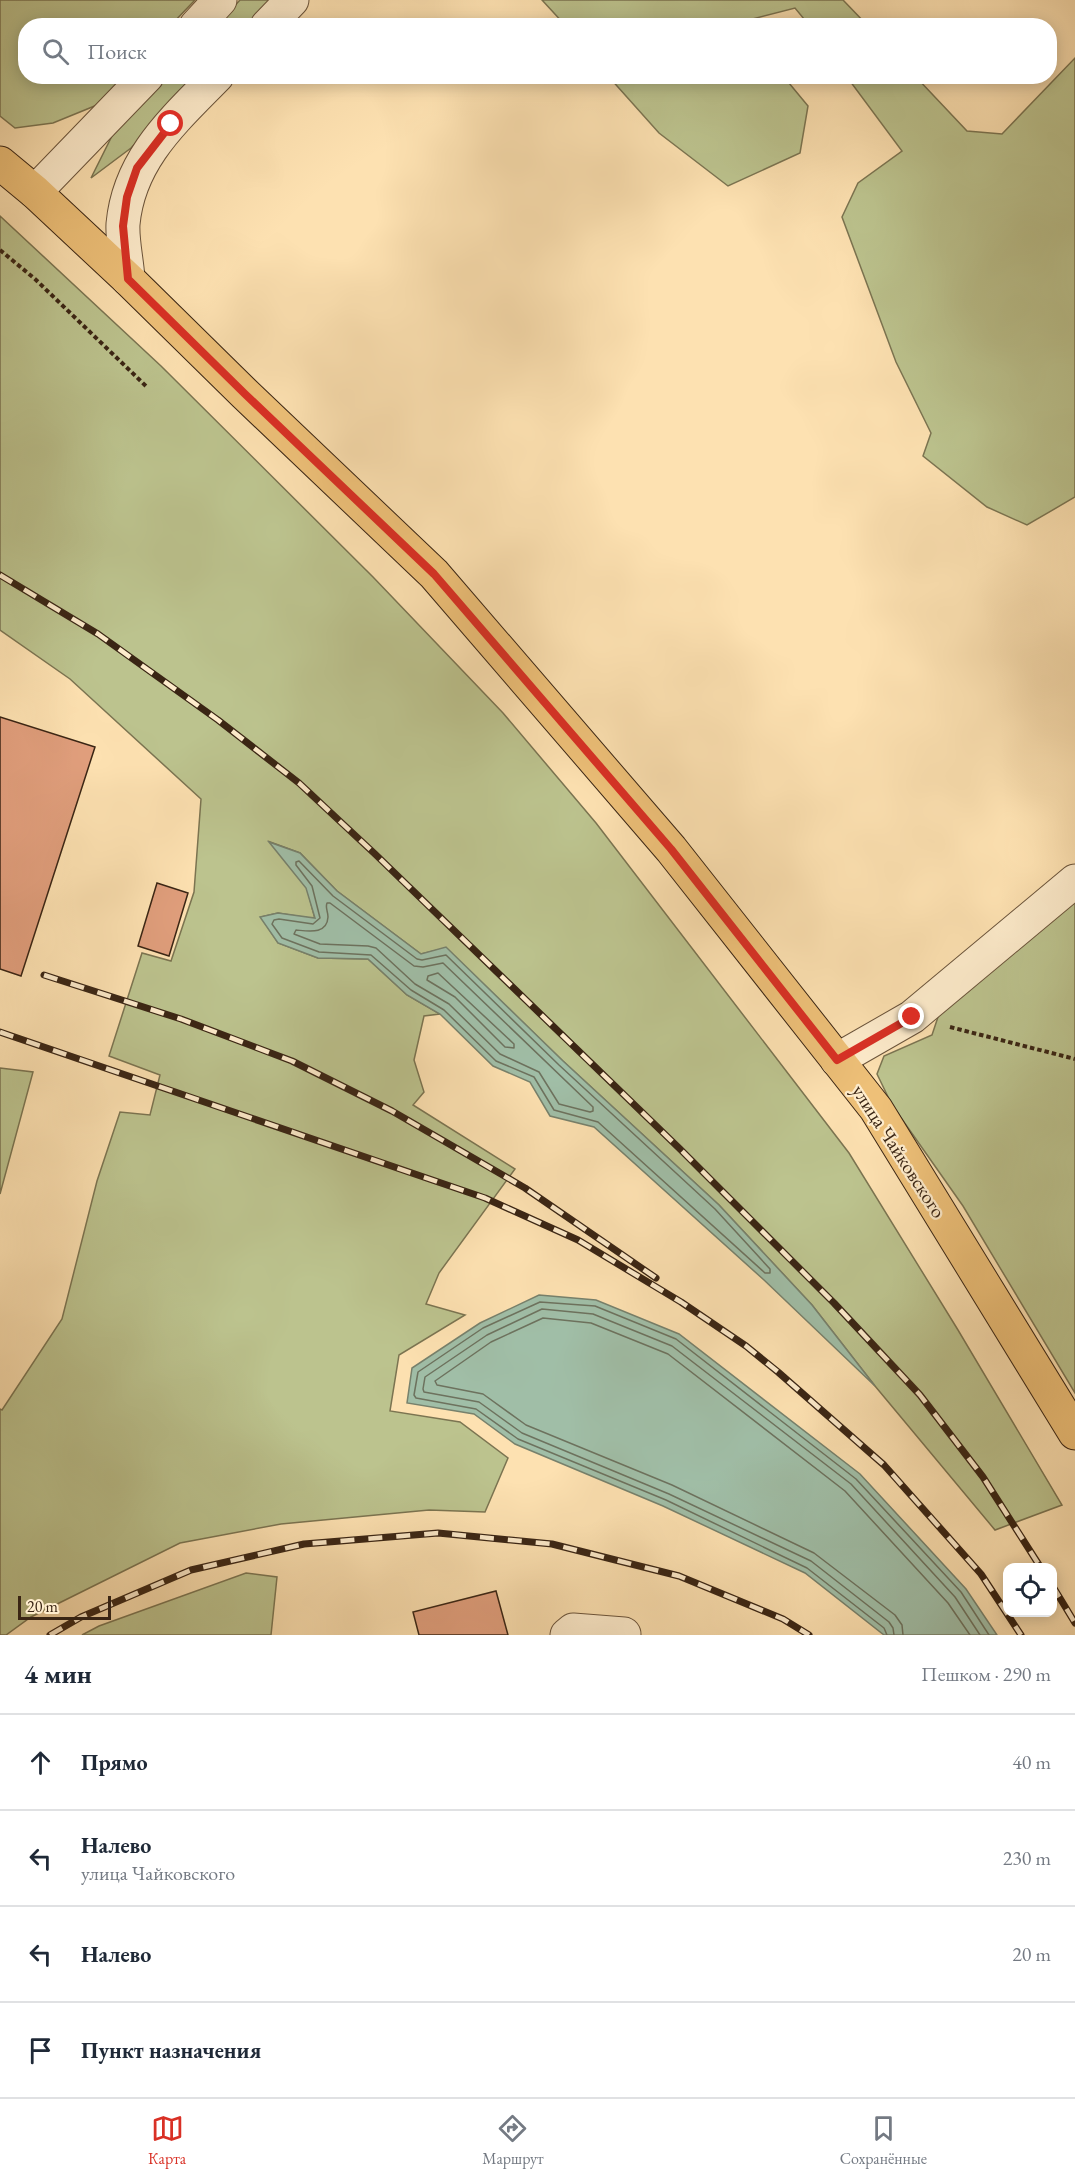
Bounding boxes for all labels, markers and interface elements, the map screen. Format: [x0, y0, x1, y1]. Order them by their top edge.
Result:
search box [18, 18, 1057, 84]
icon: search [39, 35, 72, 68]
text: Поиск [87, 37, 147, 66]
route start [157, 110, 183, 136]
route end [898, 1003, 924, 1029]
street label: улица Чайковского [846, 1079, 952, 1223]
map controls [1003, 1563, 1057, 1617]
button: locate [1003, 1563, 1057, 1617]
scale bar [18, 1593, 111, 1620]
text: 20 m [27, 1596, 58, 1617]
text: 4 мин [24, 1657, 92, 1691]
text: Пешком · 290 m [921, 1661, 1051, 1687]
icon: ahead [24, 1746, 57, 1779]
text: Прямо [81, 1748, 148, 1777]
text: 40 m [1012, 1749, 1051, 1775]
text: Налево [81, 1831, 151, 1860]
icon: left [24, 1842, 57, 1875]
text: 230 m [1003, 1845, 1051, 1871]
text: улица Чайковского [81, 1860, 235, 1886]
icon: left [24, 1938, 57, 1971]
text: Налево [81, 1940, 151, 1969]
text: 20 m [1012, 1941, 1051, 1967]
icon: arrive [24, 2034, 57, 2067]
text: Пункт назначения [81, 2036, 261, 2065]
tab: Карта [148, 2112, 186, 2169]
tab: Маршрут [482, 2112, 544, 2169]
tab: Сохранённые [840, 2112, 927, 2169]

